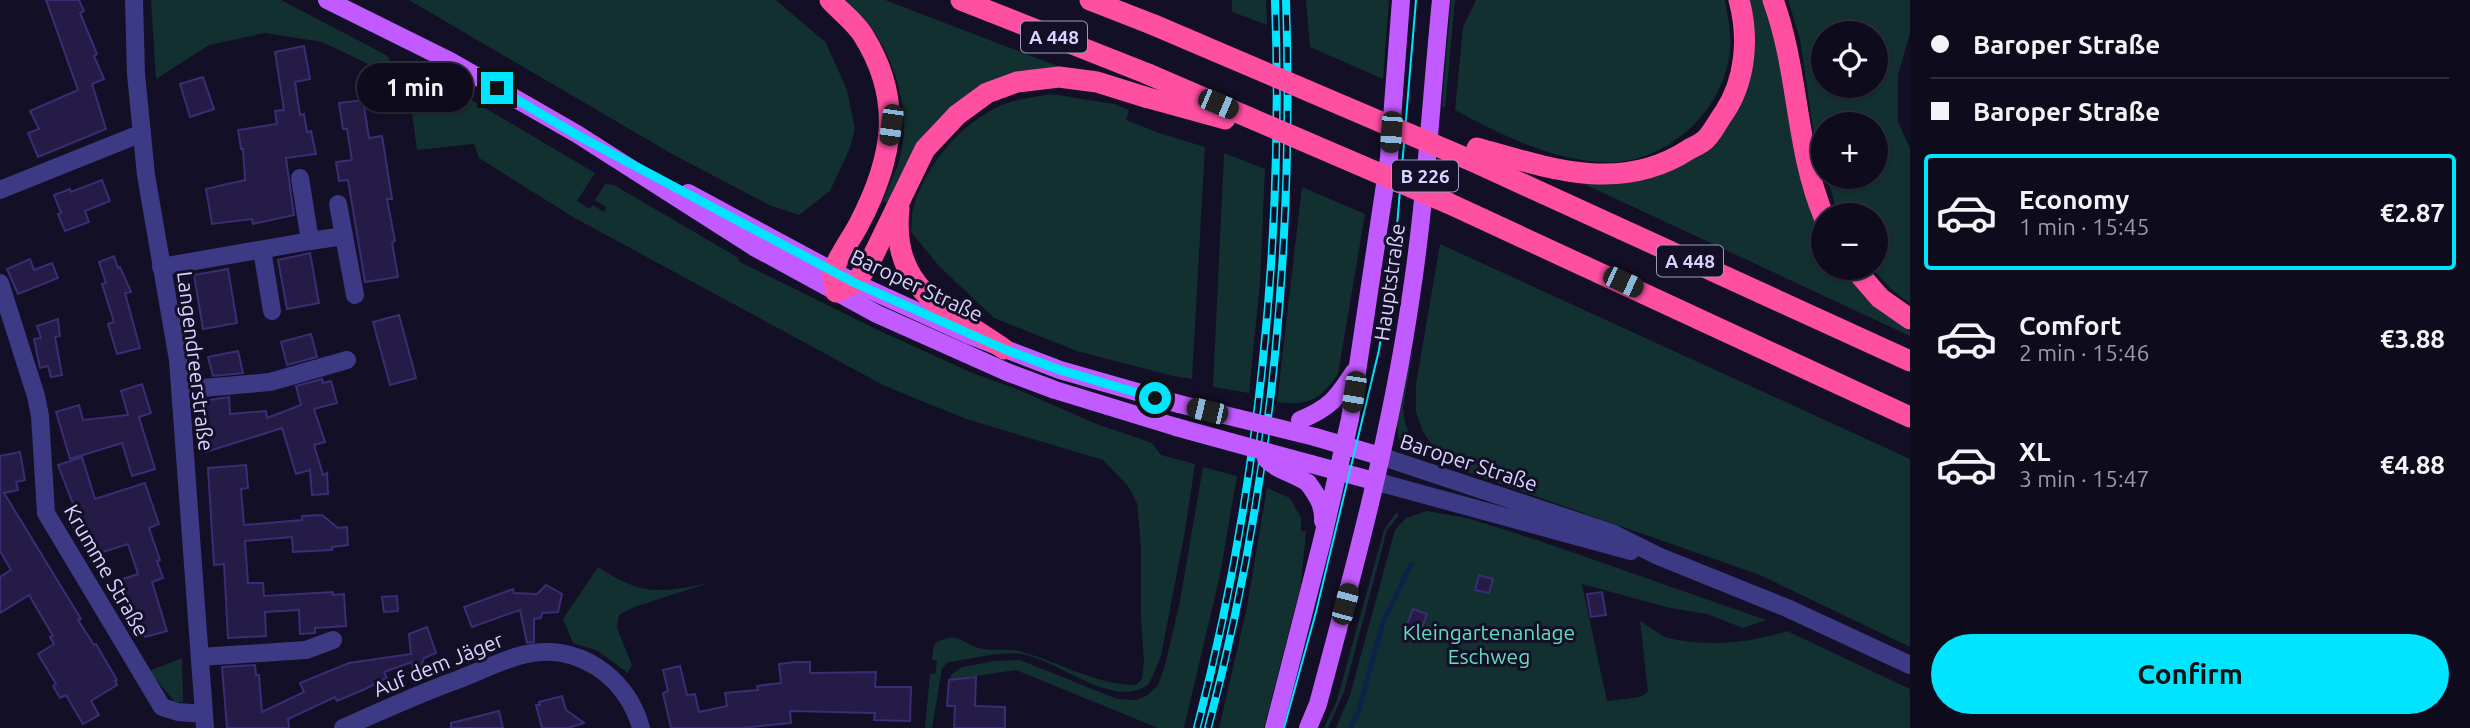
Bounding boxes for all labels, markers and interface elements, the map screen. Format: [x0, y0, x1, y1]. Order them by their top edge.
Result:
map controls [1811, 21, 1888, 280]
button: locate [1811, 21, 1888, 98]
road number: A 448 [1021, 22, 1087, 52]
text: Baroper Straße [1973, 30, 2160, 59]
callout: 1 min [357, 64, 472, 112]
route end [481, 72, 513, 104]
text: 1 min [386, 75, 444, 100]
car [1195, 86, 1242, 122]
text: Baroper Straße [1973, 97, 2160, 126]
car [878, 103, 905, 147]
car [1380, 110, 1403, 154]
button: + [1811, 112, 1888, 189]
road number: B 226 [1392, 160, 1458, 192]
icon: car [1935, 181, 1998, 244]
text: Economy [2019, 185, 2129, 214]
text: €2.87 [2380, 198, 2445, 227]
button: − [1811, 203, 1888, 280]
text: 1 min · 15:45 [2019, 214, 2150, 239]
street label: Hauptstraße [1369, 222, 1409, 342]
street label: Baroper Straße [847, 244, 987, 326]
road number: A 448 [1657, 246, 1723, 276]
car [1600, 264, 1647, 300]
street label: Langendreerstraße [173, 270, 219, 452]
icon: car [1935, 307, 1998, 370]
text: Comfort [2019, 311, 2122, 340]
text: €3.88 [2380, 324, 2445, 353]
text: 2 min · 15:46 [2019, 340, 2150, 365]
car [1341, 370, 1368, 414]
route start [1139, 382, 1171, 414]
car [1185, 396, 1230, 426]
street label: Baroper Straße [1397, 428, 1541, 496]
icon: car [1935, 433, 1998, 496]
text: XL [2019, 437, 2050, 466]
text: €4.88 [2380, 450, 2445, 479]
text: 3 min · 15:47 [2019, 466, 2150, 491]
street label: Krumme Straße [60, 500, 154, 640]
car [1330, 581, 1361, 627]
park label: Kleingartenanlage Eschweg [1403, 620, 1575, 668]
street label: Auf dem Jäger [370, 627, 507, 701]
button: Confirm [1931, 634, 2449, 714]

